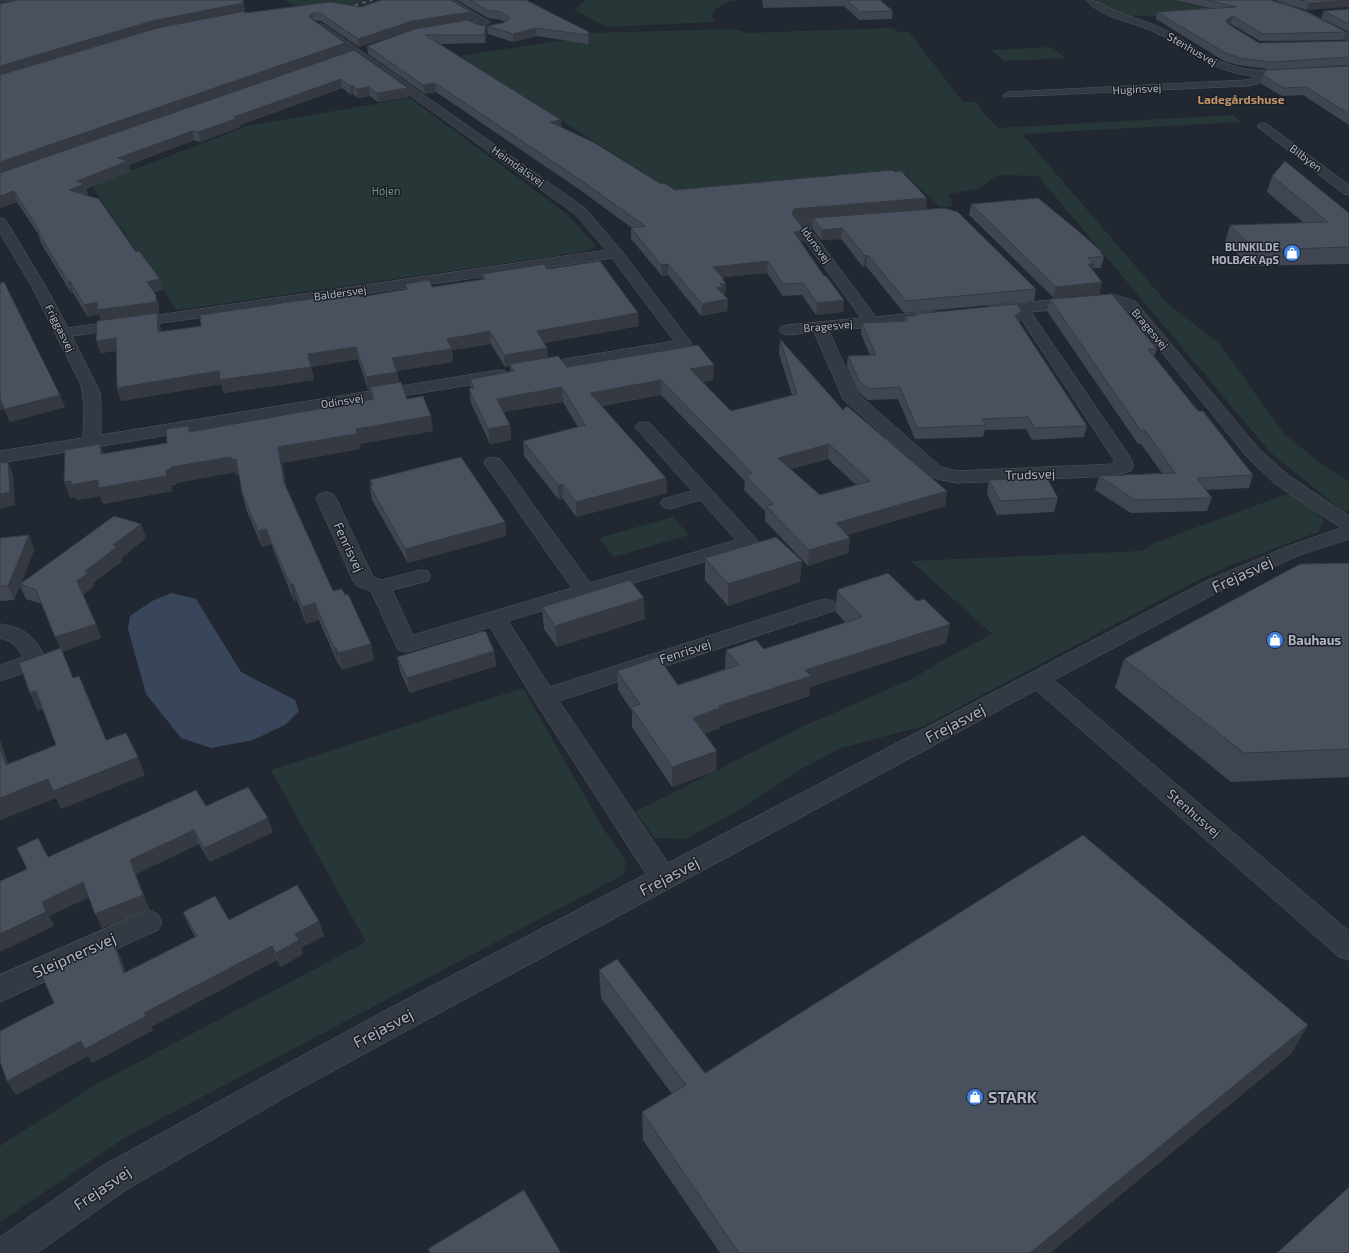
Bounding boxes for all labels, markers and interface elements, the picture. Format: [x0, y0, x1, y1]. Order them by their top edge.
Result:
street label: Stenhusvej [1165, 29, 1219, 69]
street label: Huginsvej [1112, 81, 1162, 97]
district label: Ladegårdshuse [1197, 92, 1285, 106]
street label: Bilbyen [1288, 141, 1325, 174]
street label: Heimdalsvej [489, 143, 547, 189]
park label: Højen [372, 184, 400, 198]
street label: Idunsvej [798, 224, 834, 266]
place label: BLINKILDE HOLBÆK ApS [1212, 240, 1280, 266]
shop icon: BLINKILDE HOLBÆK ApS [1282, 243, 1302, 263]
street label: Baldersvej [313, 282, 367, 304]
street label: Friggasvej [42, 302, 78, 354]
street label: Bragesvej [1129, 306, 1171, 352]
street label: Bragesvej [803, 317, 853, 335]
street label: Odinsvej [320, 391, 364, 411]
street label: Trudsvej [1005, 465, 1055, 483]
street label: Fenrisvej [330, 519, 368, 575]
street label: Frejasvej [1208, 551, 1276, 597]
shop icon: Bauhaus [1265, 630, 1285, 650]
place label: Bauhaus [1288, 632, 1341, 648]
street label: Fenrisvej [657, 635, 713, 667]
street label: Frejasvej [922, 699, 988, 747]
street label: Stenhusvej [1164, 786, 1224, 840]
street label: Frejasvej [636, 852, 702, 900]
street label: Sleipnersvej [29, 928, 119, 982]
street label: Frejasvej [350, 1004, 416, 1052]
shop icon: STARK [965, 1087, 985, 1107]
place label: STARK [988, 1087, 1038, 1106]
street label: Frejasvej [69, 1162, 135, 1214]

